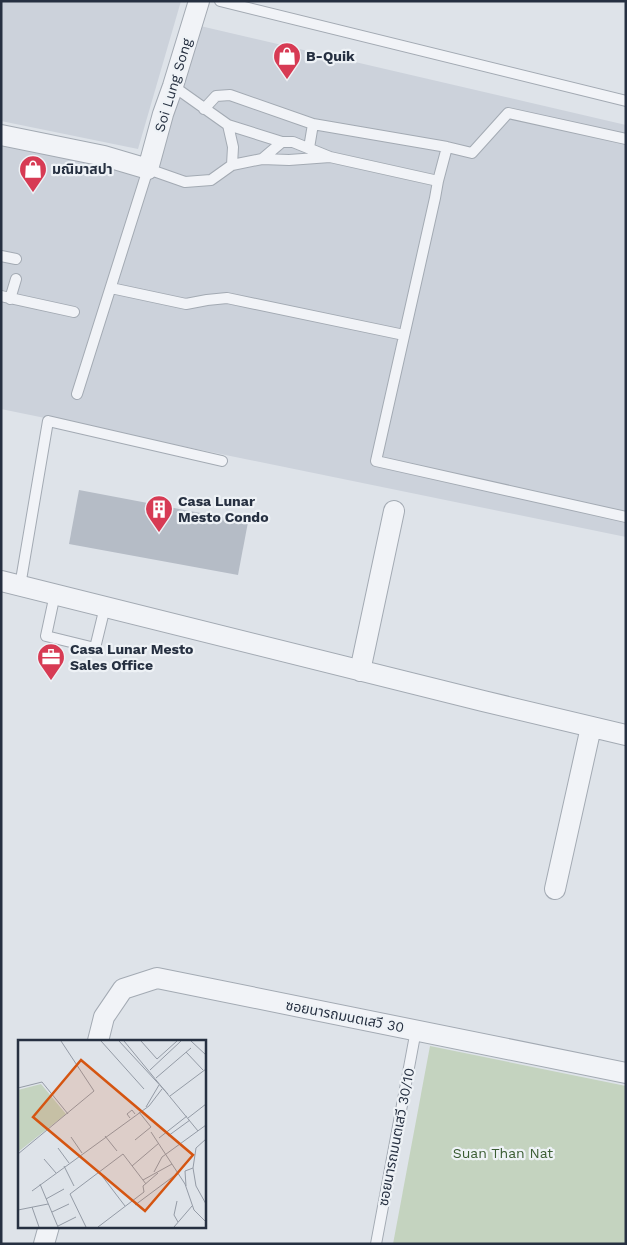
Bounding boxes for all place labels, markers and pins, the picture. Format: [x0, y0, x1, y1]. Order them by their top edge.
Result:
shop icon: B-Quik [272, 41, 302, 80]
place label: B-Quik [306, 48, 355, 64]
shop icon: มณิมาสปา [18, 154, 48, 193]
place label: มณิมาสปา [52, 161, 113, 177]
place label: Casa Lunar Mesto Condo [178, 493, 269, 525]
building icon: Casa Lunar Mesto Condo [144, 494, 174, 533]
place label: Casa Lunar Mesto Sales Office [70, 641, 193, 673]
office icon: Casa Lunar Mesto Sales Office [36, 642, 66, 681]

